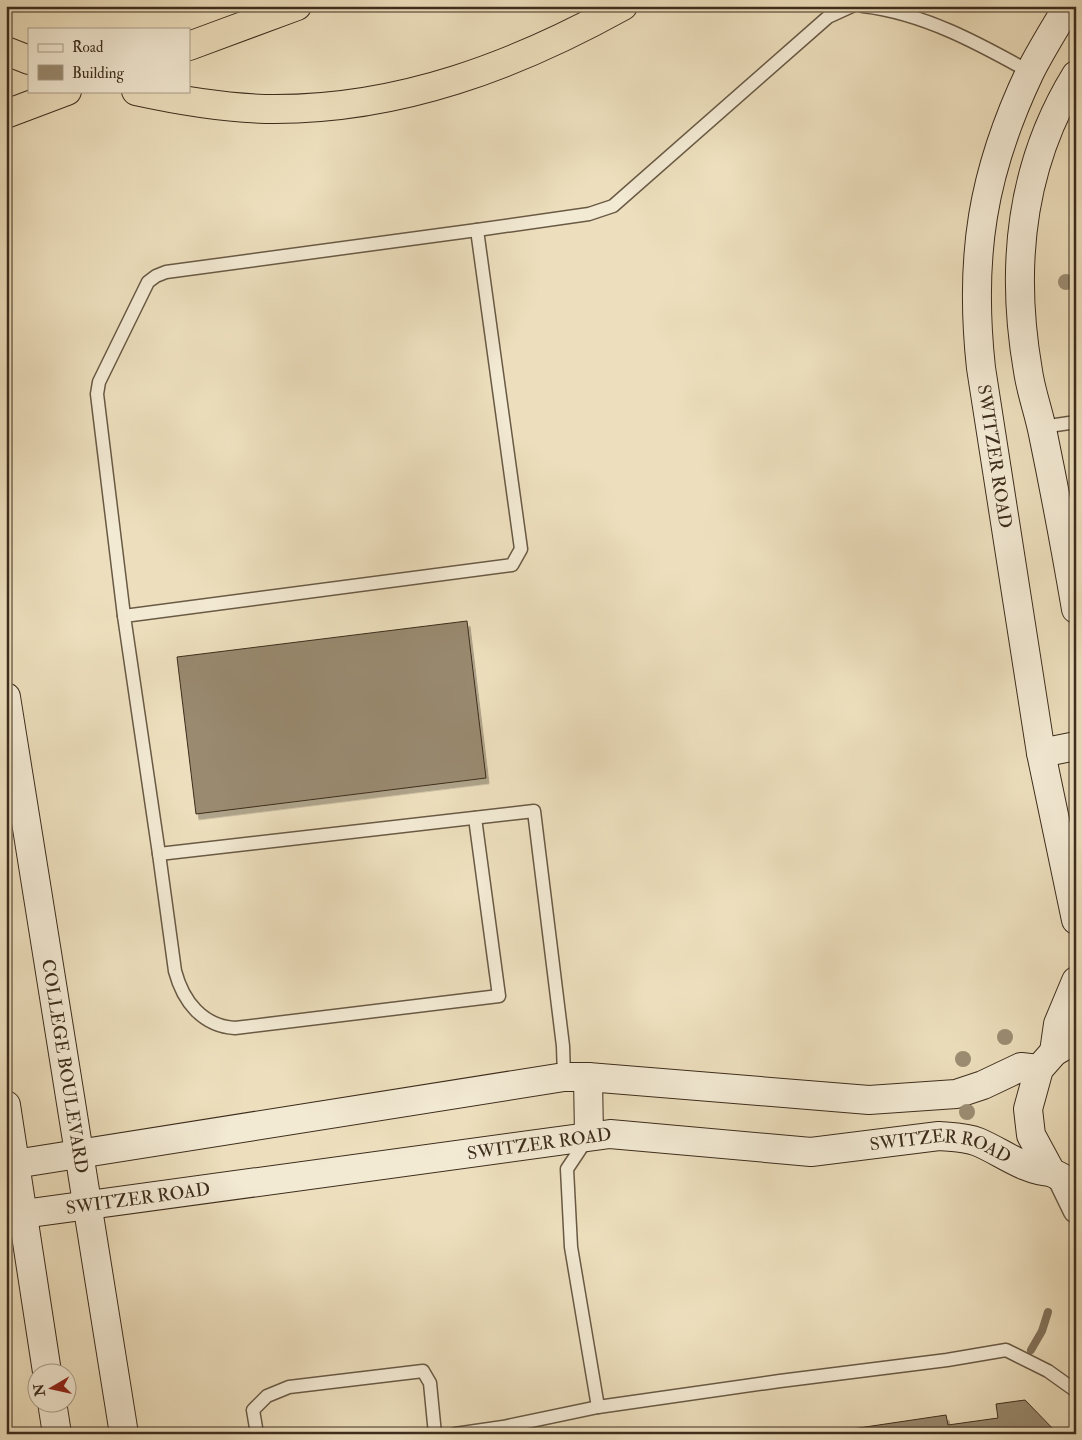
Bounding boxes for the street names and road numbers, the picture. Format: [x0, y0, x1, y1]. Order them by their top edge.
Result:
street label: SWITZER ROAD [972, 383, 1017, 530]
street label: COLLEGE BOULEVARD [37, 957, 94, 1175]
street label: SWITZER ROAD [466, 1122, 613, 1165]
street label: SWITZER ROAD [868, 1124, 1015, 1168]
street label: SWITZER ROAD [64, 1177, 211, 1220]

